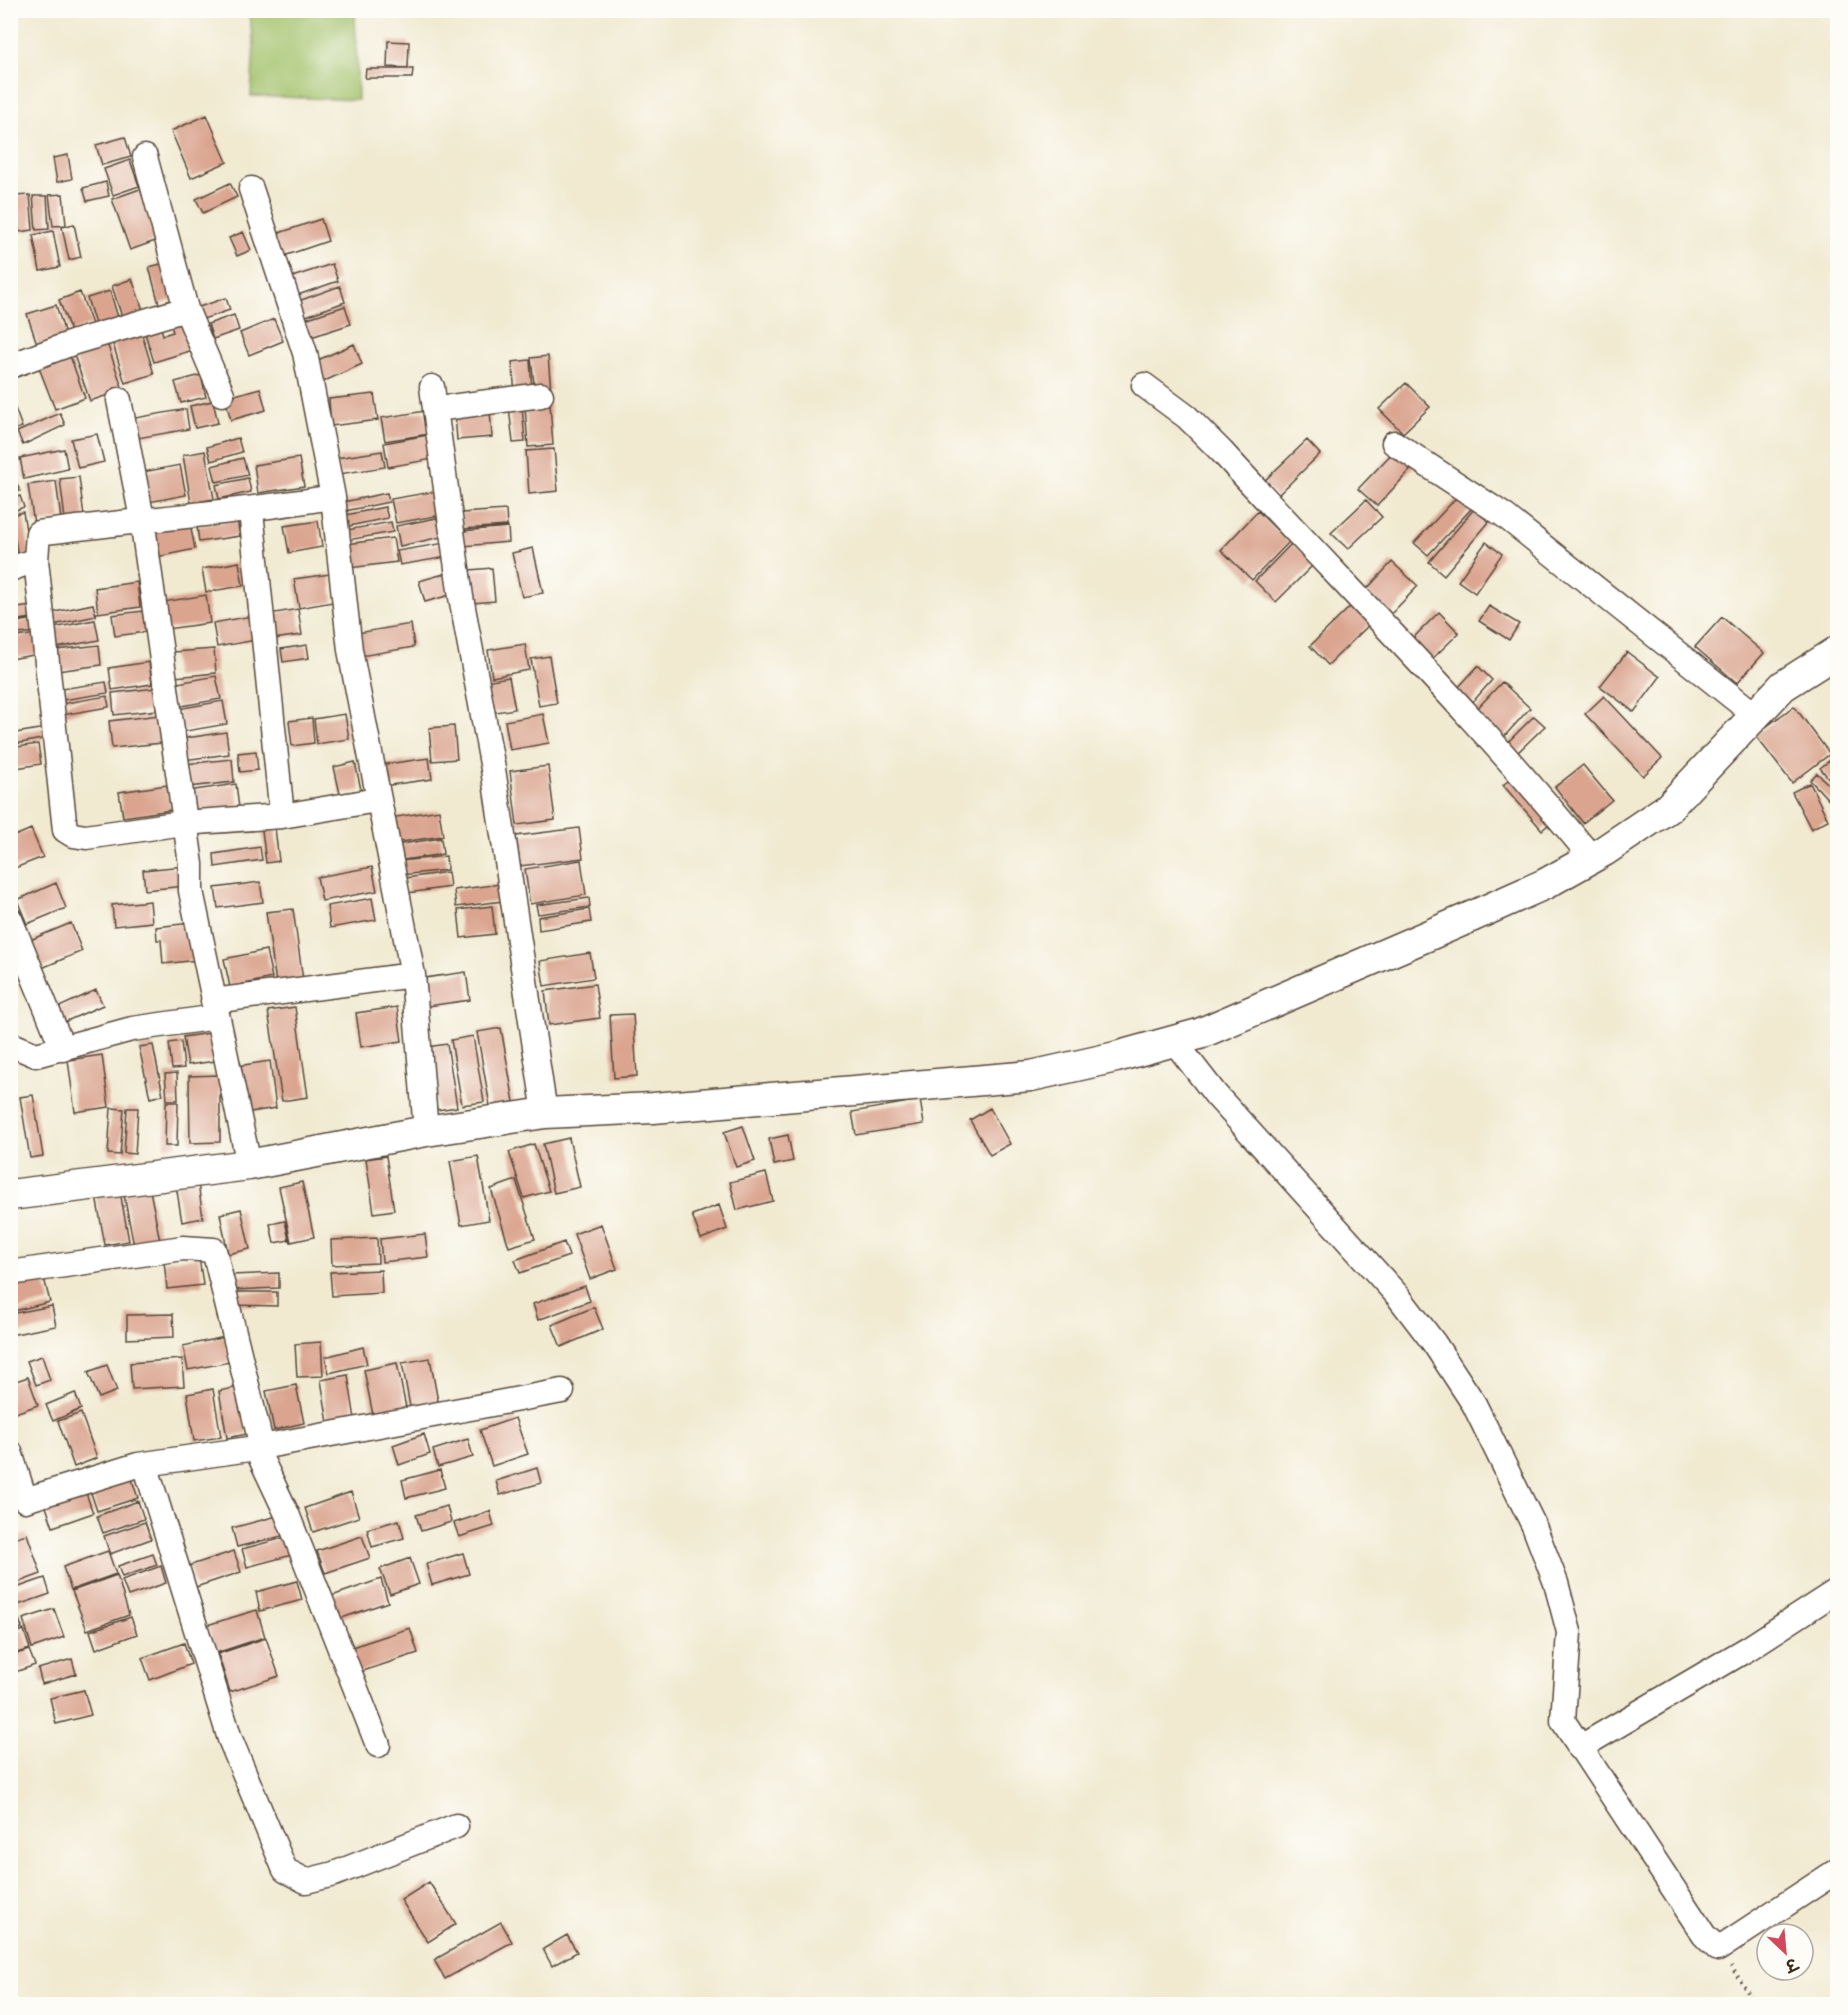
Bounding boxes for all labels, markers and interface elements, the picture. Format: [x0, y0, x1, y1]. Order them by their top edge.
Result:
north arrow [1755, 1922, 1815, 1982]
text: उ [1781, 1952, 1803, 1978]

